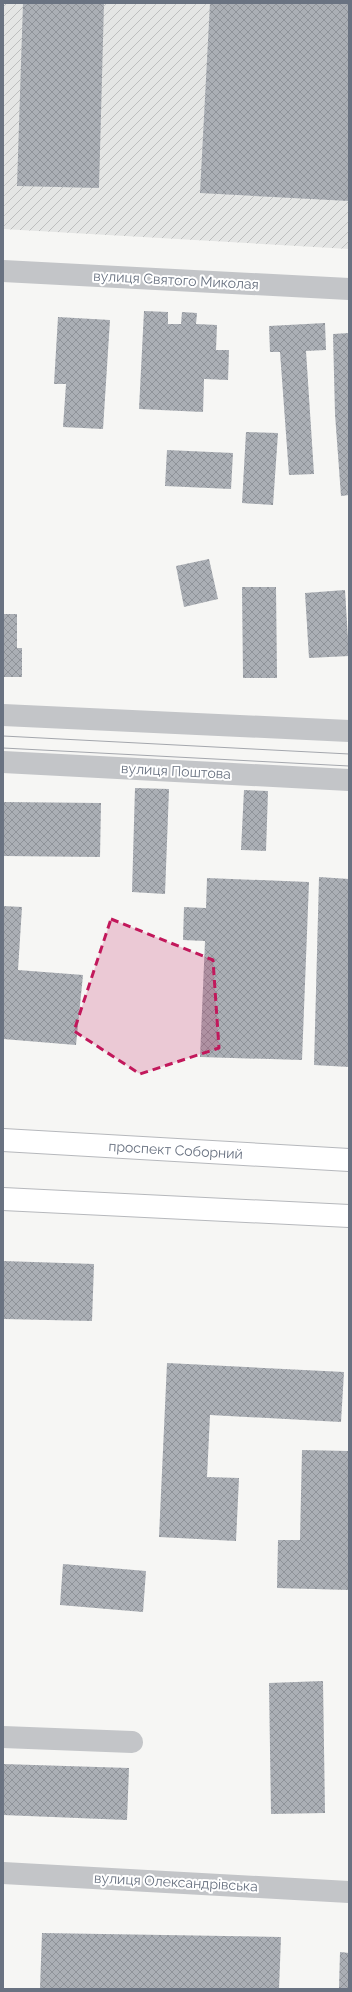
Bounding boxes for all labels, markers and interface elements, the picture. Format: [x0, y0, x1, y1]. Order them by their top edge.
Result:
street label: вулиця Святого Миколая [93, 268, 259, 292]
street label: вулиця Поштова [121, 760, 231, 782]
street label: проспект Соборний [108, 1138, 243, 1162]
street label: вулиця Олександрівська [94, 1870, 258, 1894]

